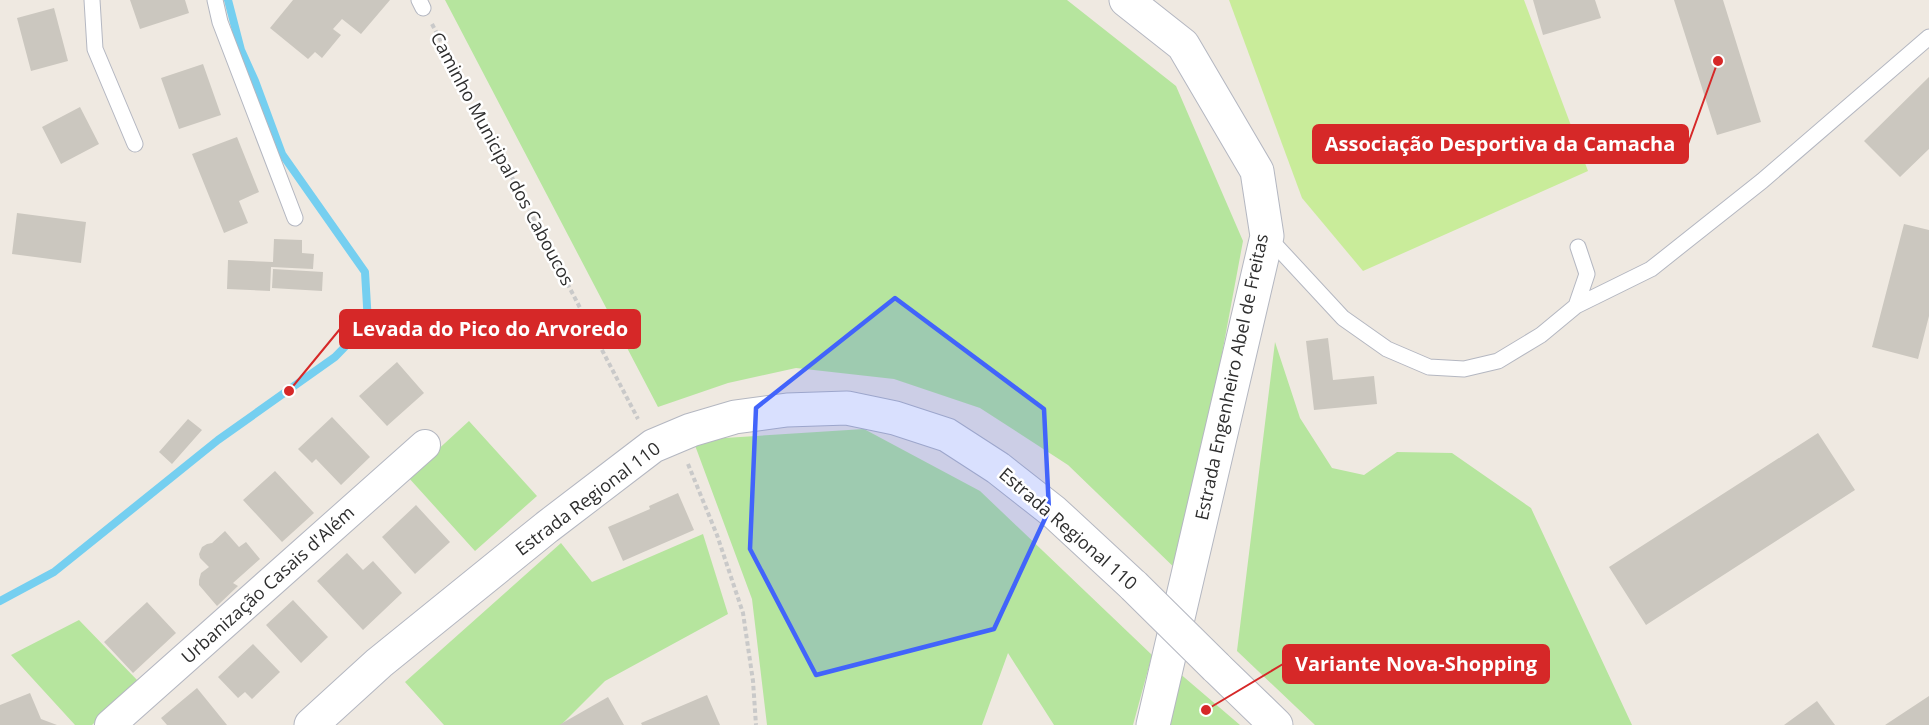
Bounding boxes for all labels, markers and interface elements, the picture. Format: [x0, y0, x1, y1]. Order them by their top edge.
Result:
street label: Caminho Municipal dos Caboucos [426, 28, 580, 289]
callout: Associação Desportiva da Camacha [1313, 125, 1688, 163]
text: Associação Desportiva da Camacha [1325, 130, 1675, 157]
street label: Estrada Engenheiro Abel de Freitas [1189, 231, 1273, 522]
callout: Levada do Pico do Arvoredo [340, 310, 640, 348]
text: Levada do Pico do Arvoredo [352, 315, 628, 342]
street label: Estrada Regional 110 [510, 436, 665, 561]
street label: Estrada Regional 110 [995, 462, 1143, 595]
street label: Urbanização Casais d'Além [176, 500, 359, 668]
callout: Variante Nova-Shopping [1283, 645, 1549, 683]
text: Variante Nova-Shopping [1295, 650, 1538, 677]

